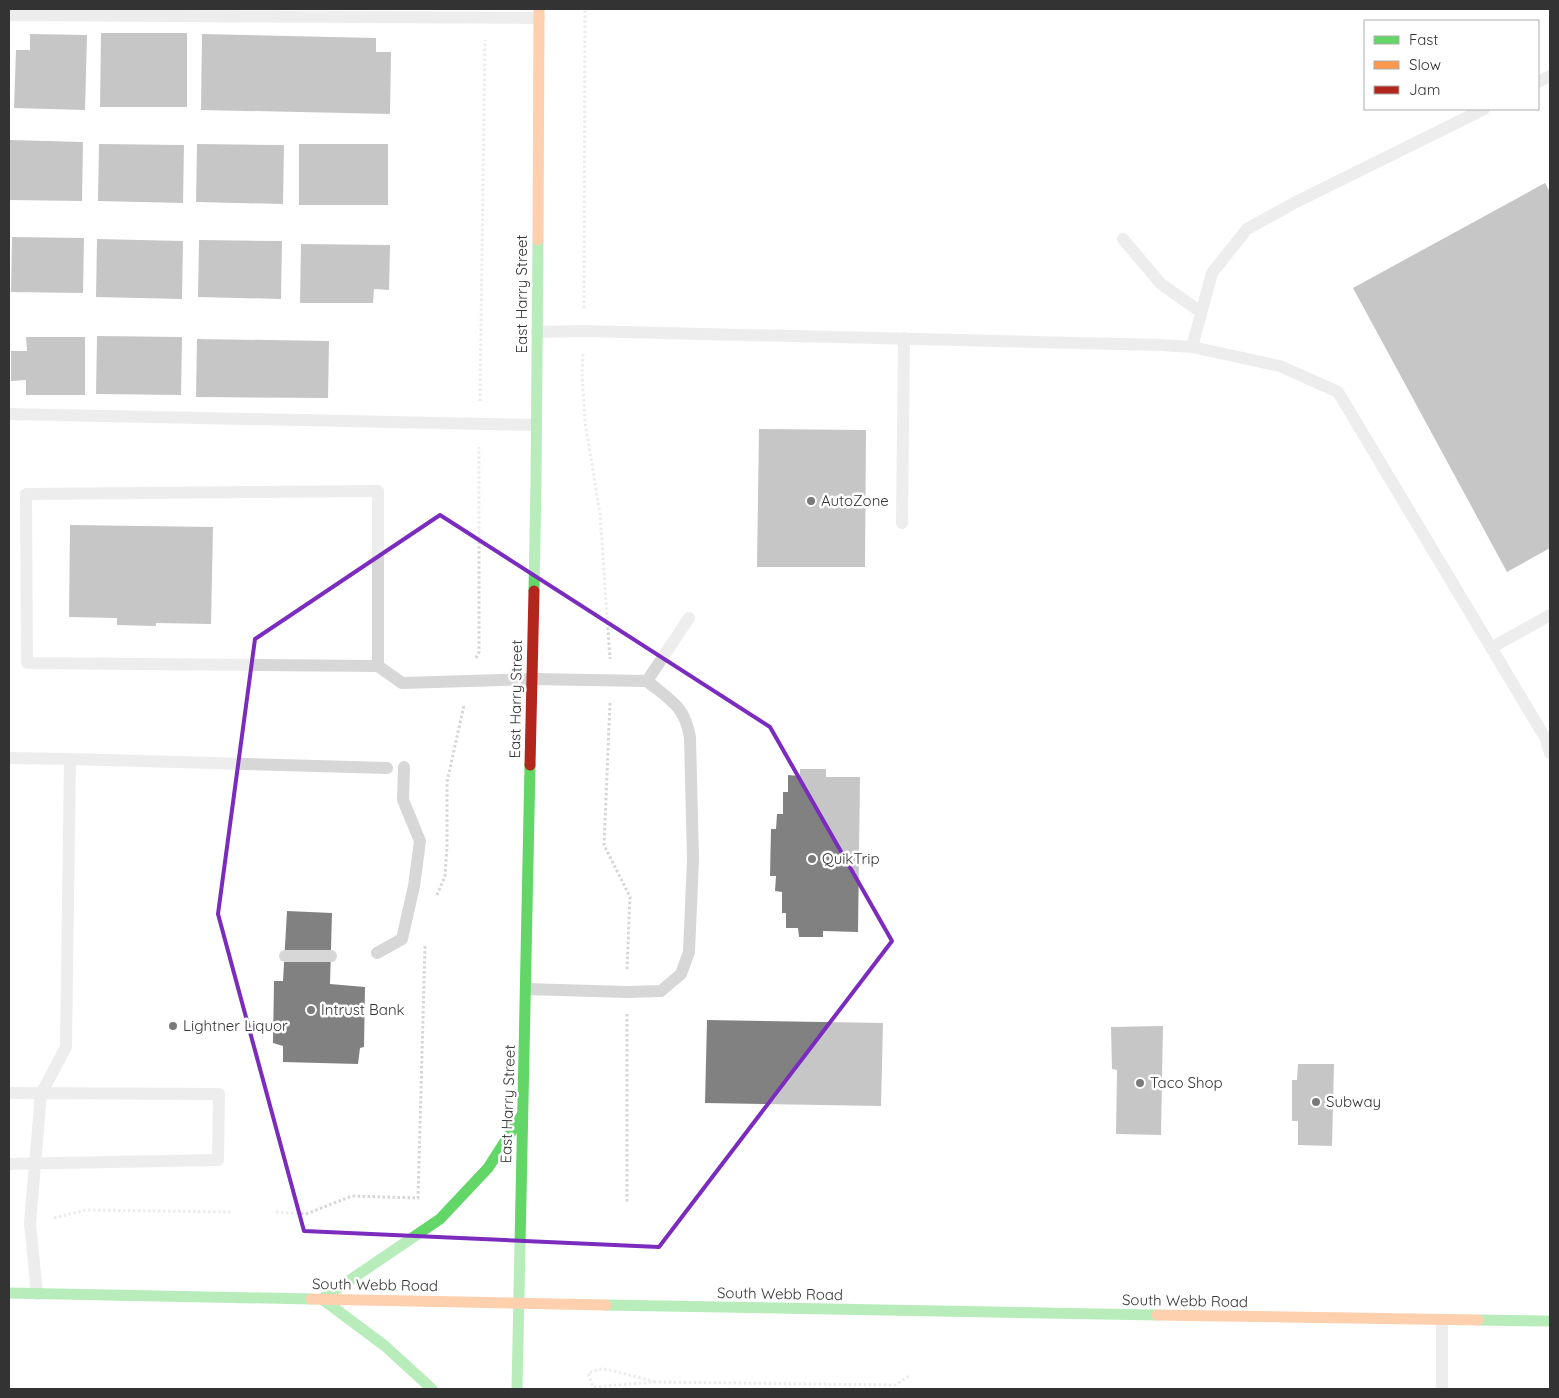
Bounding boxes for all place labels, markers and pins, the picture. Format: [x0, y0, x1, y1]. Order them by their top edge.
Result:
place label: AutoZone [821, 491, 889, 510]
marker: AutoZone [805, 495, 817, 507]
place label: QuikTrip [822, 849, 880, 868]
marker: QuikTrip [806, 853, 818, 865]
place label: Intrust Bank [321, 1000, 405, 1019]
marker: Intrust Bank [305, 1004, 317, 1016]
place label: Lightner Liquor [183, 1016, 288, 1035]
marker: Lightner Liquor [167, 1020, 179, 1032]
place label: Taco Shop [1150, 1073, 1223, 1092]
marker: Taco Shop [1134, 1077, 1146, 1089]
place label: Subway [1326, 1092, 1381, 1111]
marker: Subway [1310, 1096, 1322, 1108]

